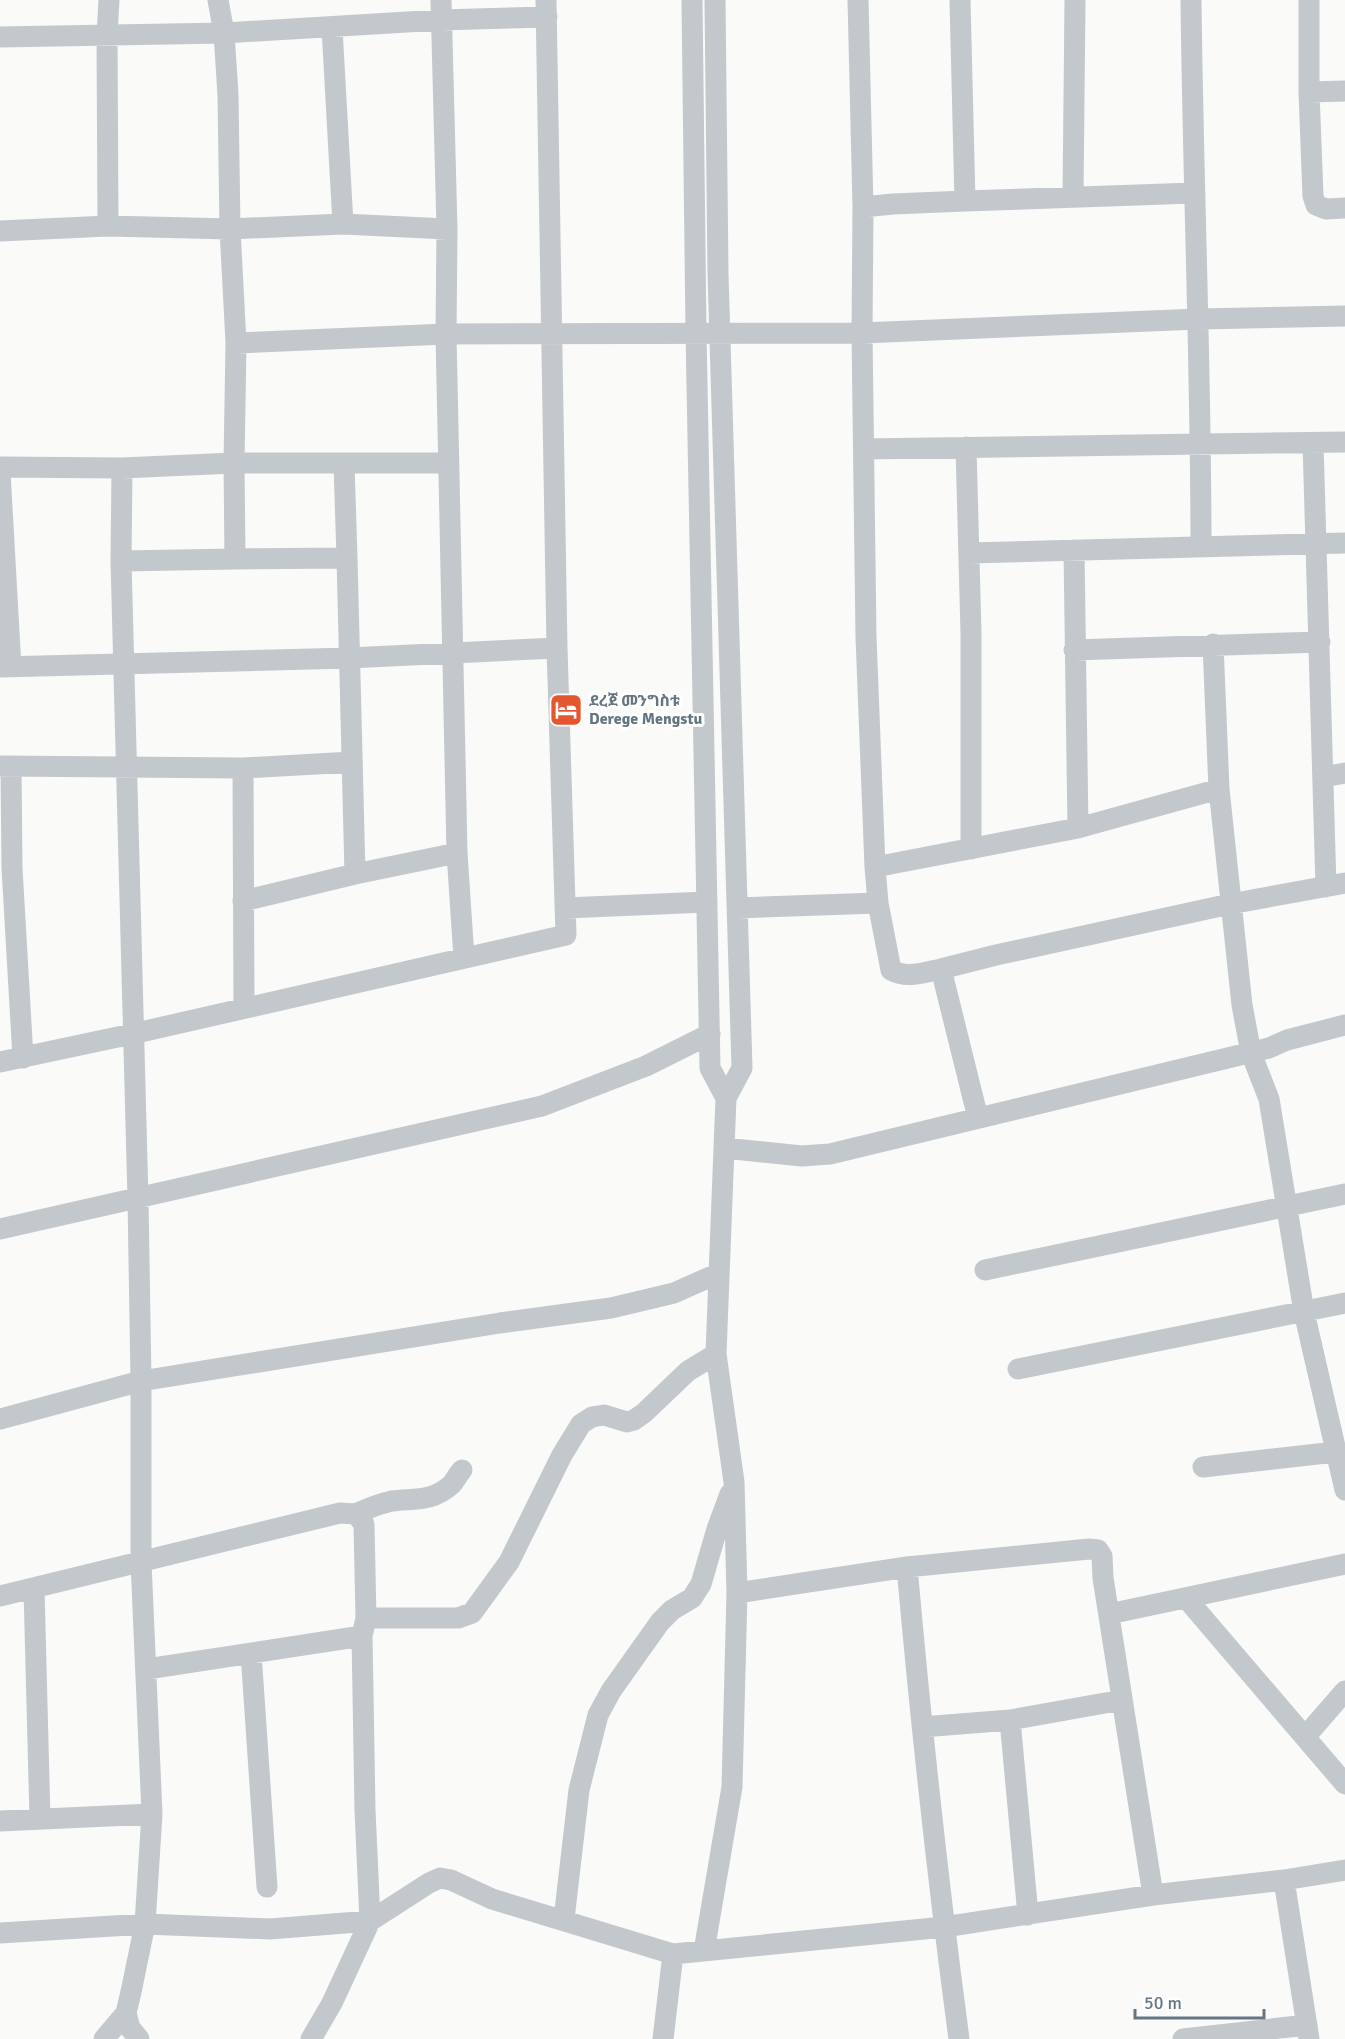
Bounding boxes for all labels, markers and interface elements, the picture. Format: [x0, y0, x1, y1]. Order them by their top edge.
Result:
place label: ደረጀ መንግስቱ Derege Mengstu [589, 691, 702, 729]
hotel icon: ደረጀ መንግስቱ Derege Mengstu [548, 692, 584, 728]
scale bar [1135, 1982, 1264, 2020]
text: 50 m [1144, 1992, 1182, 2014]

